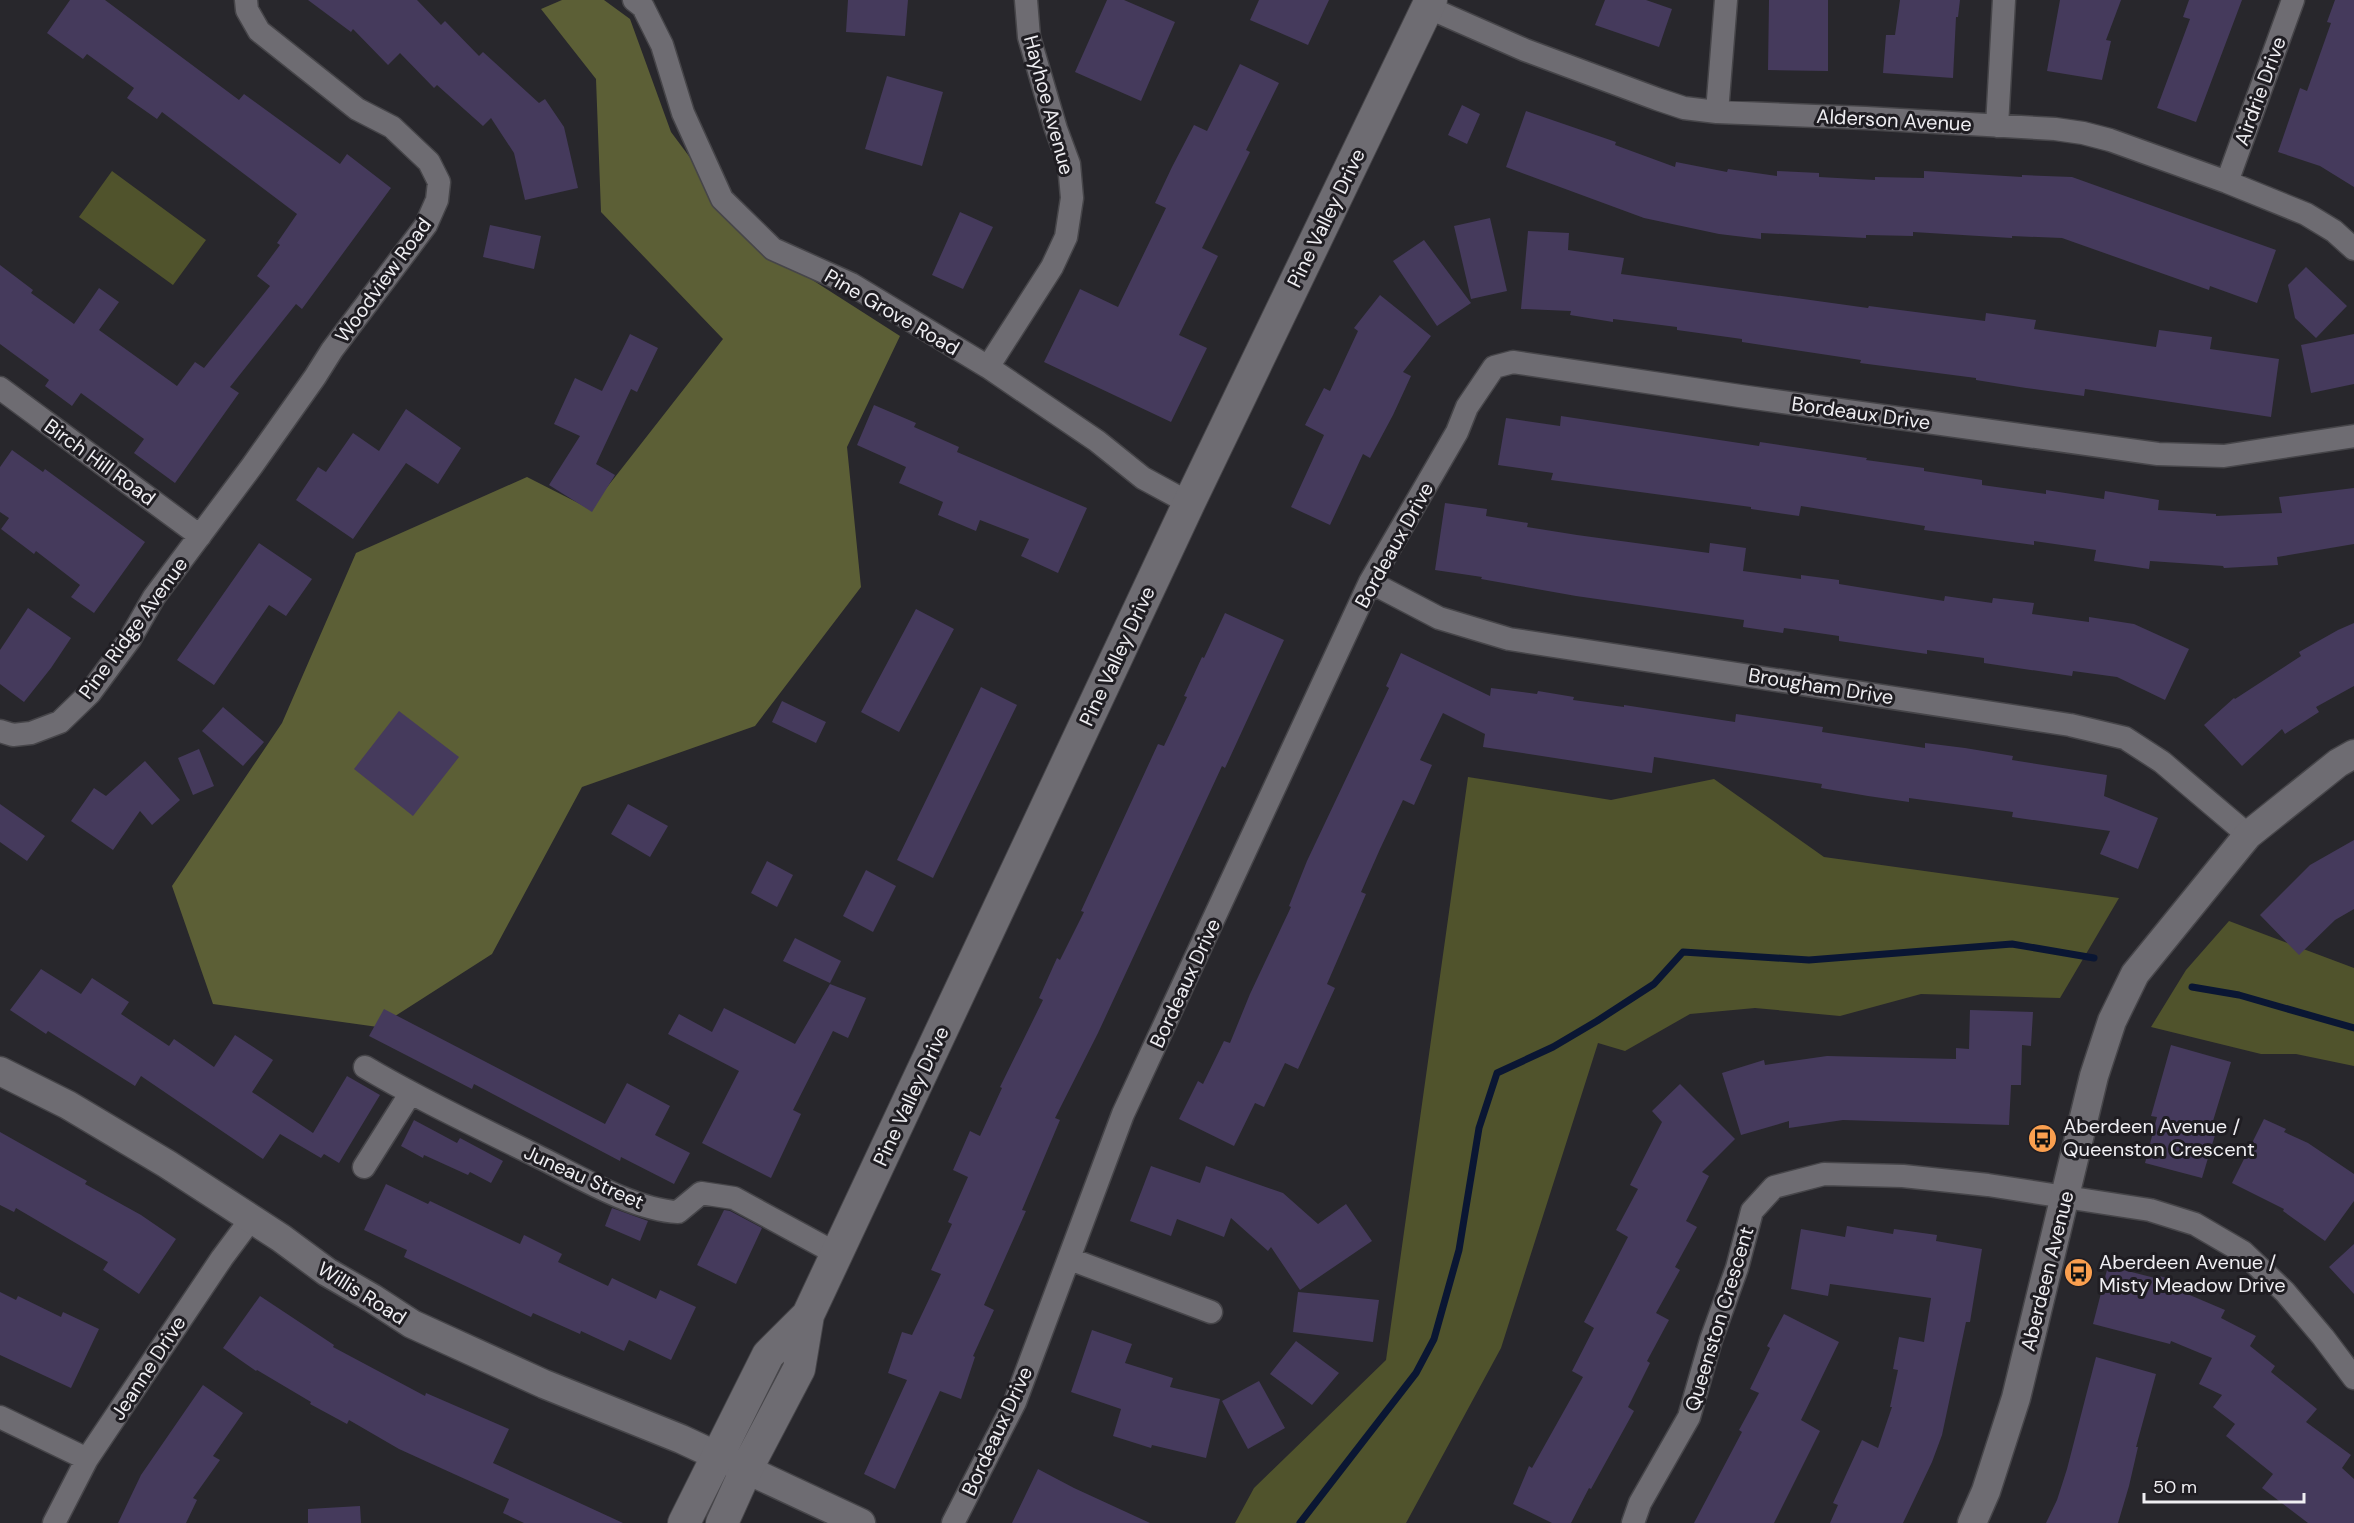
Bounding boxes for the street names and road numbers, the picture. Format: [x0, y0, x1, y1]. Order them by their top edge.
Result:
street label: Hayhoe Avenue [1018, 32, 1080, 178]
street label: Airdrie Drive [2228, 33, 2292, 149]
street label: Alderson Avenue [1816, 103, 1972, 137]
street label: Pine Valley Drive [1281, 144, 1371, 292]
street label: Woodview Road [329, 212, 437, 348]
street label: Pine Grove Road [820, 263, 964, 361]
street label: Bordeaux Drive [1790, 390, 1932, 436]
street label: Birch Hill Road [39, 413, 161, 511]
street label: Bordeaux Drive [1349, 478, 1439, 612]
street label: Pine Ridge Avenue [73, 552, 193, 704]
street label: Pine Valley Drive [1073, 582, 1161, 730]
street label: Brougham Drive [1747, 662, 1895, 710]
street label: Bordeaux Drive [1144, 914, 1226, 1052]
street label: Pine Valley Drive [867, 1022, 955, 1170]
street label: Juneau Street [520, 1139, 648, 1215]
street label: Aberdeen Avenue [2015, 1188, 2079, 1354]
street label: Queenston Crescent [1679, 1223, 1760, 1415]
street label: Willis Road [313, 1256, 411, 1330]
street label: Jeanne Drive [105, 1311, 191, 1425]
street label: Bordeaux Drive [956, 1362, 1038, 1500]

